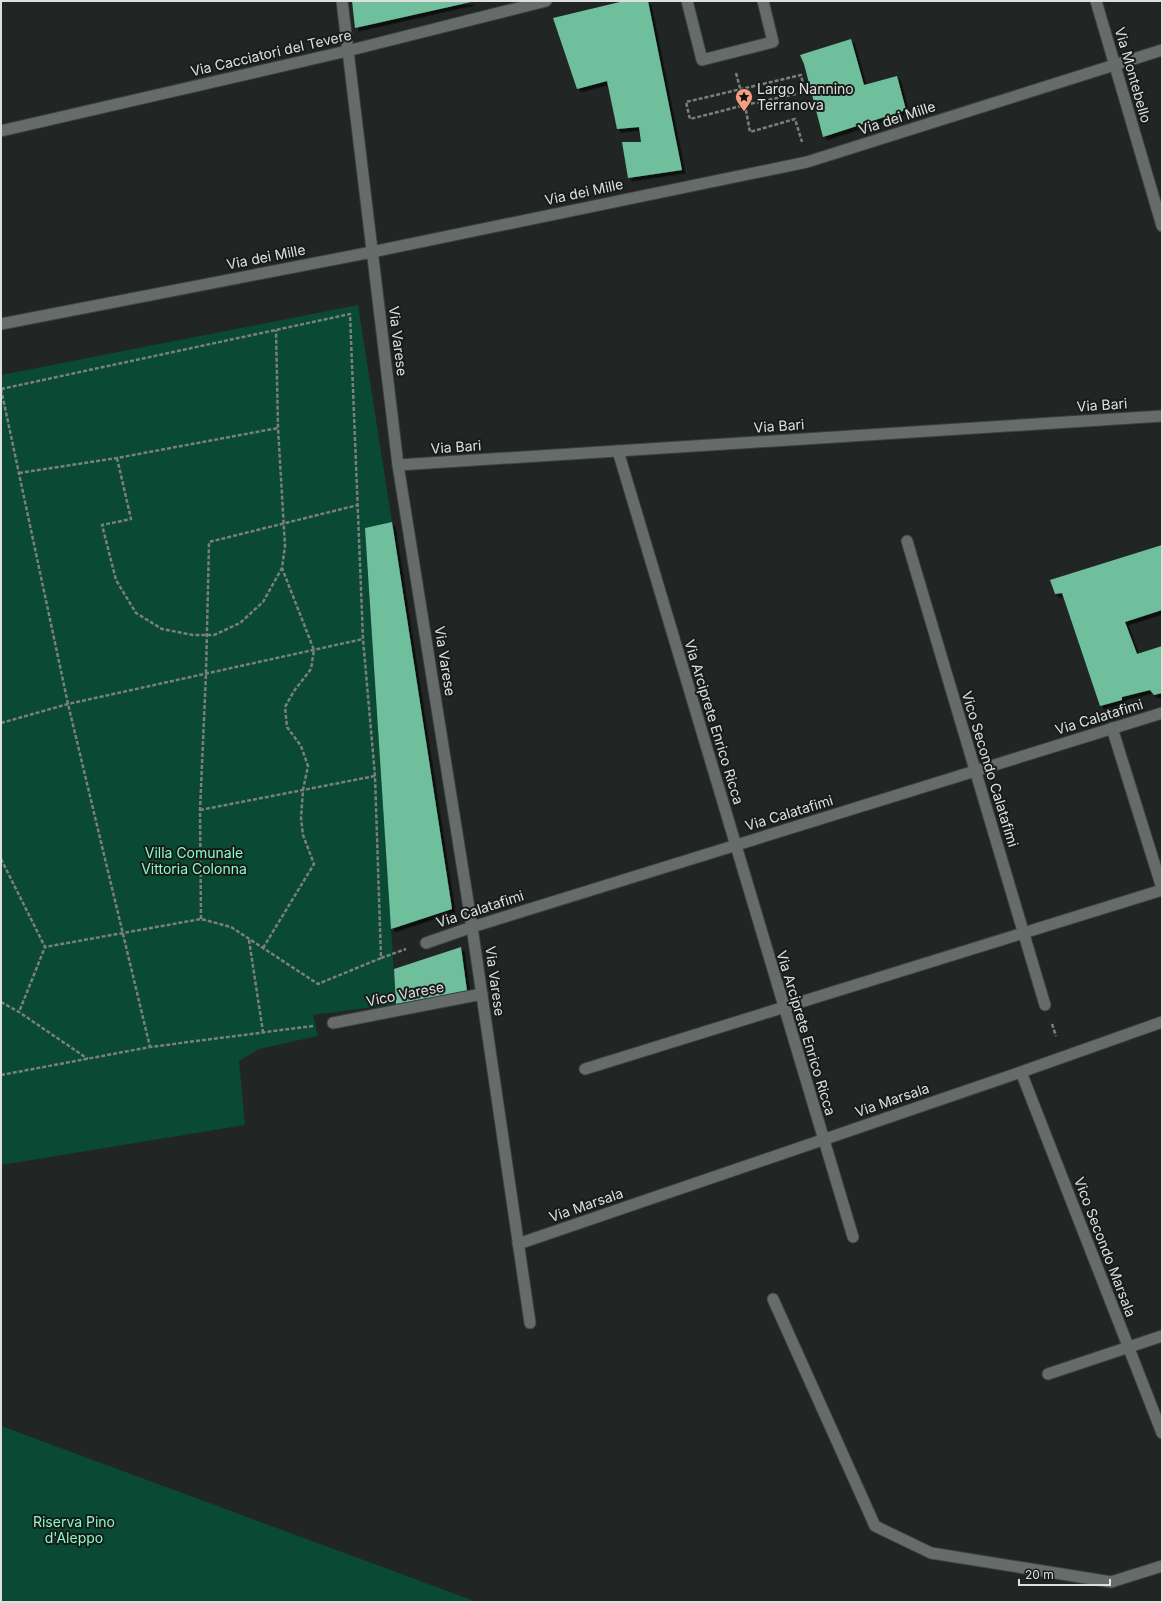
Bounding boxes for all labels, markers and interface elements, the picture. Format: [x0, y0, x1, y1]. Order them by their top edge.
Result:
street label: Via Montebello [1112, 25, 1155, 125]
street label: Via Cacciatori del Tevere [189, 26, 353, 79]
place label: Largo Nannino Terranova [757, 80, 854, 113]
place icon: Largo Nannino Terranova [734, 87, 754, 112]
street label: Via dei Mille [856, 97, 937, 138]
street label: Via dei Mille [543, 175, 625, 208]
street label: Via dei Mille [225, 241, 307, 272]
street label: Via Varese [386, 305, 411, 377]
street label: Via Bari [1076, 394, 1128, 415]
street label: Via Bari [753, 415, 805, 436]
street label: Via Bari [430, 436, 482, 457]
street label: Via Varese [432, 625, 459, 697]
street label: Via Arciprete Enrico Ricca [681, 637, 748, 806]
street label: Vico Secondo Calatafimi [959, 689, 1022, 849]
street label: Via Calatafimi [1053, 695, 1145, 738]
street label: Via Calatafimi [743, 791, 835, 834]
park label: Villa Comunale Vittoria Colonna [141, 844, 247, 877]
street label: Via Calatafimi [434, 886, 526, 931]
street label: Via Varese [482, 945, 509, 1017]
street label: Via Arciprete Enrico Ricca [773, 948, 840, 1117]
street label: Vico Varese [365, 978, 445, 1009]
street label: Via Marsala [853, 1079, 931, 1120]
street label: Vico Secondo Marsala [1071, 1175, 1140, 1319]
street label: Via Marsala [547, 1184, 625, 1225]
park label: Riserva Pino d'Aleppo [33, 1513, 115, 1546]
scale bar [1019, 1561, 1110, 1587]
text: 20 m [1025, 1567, 1054, 1582]

